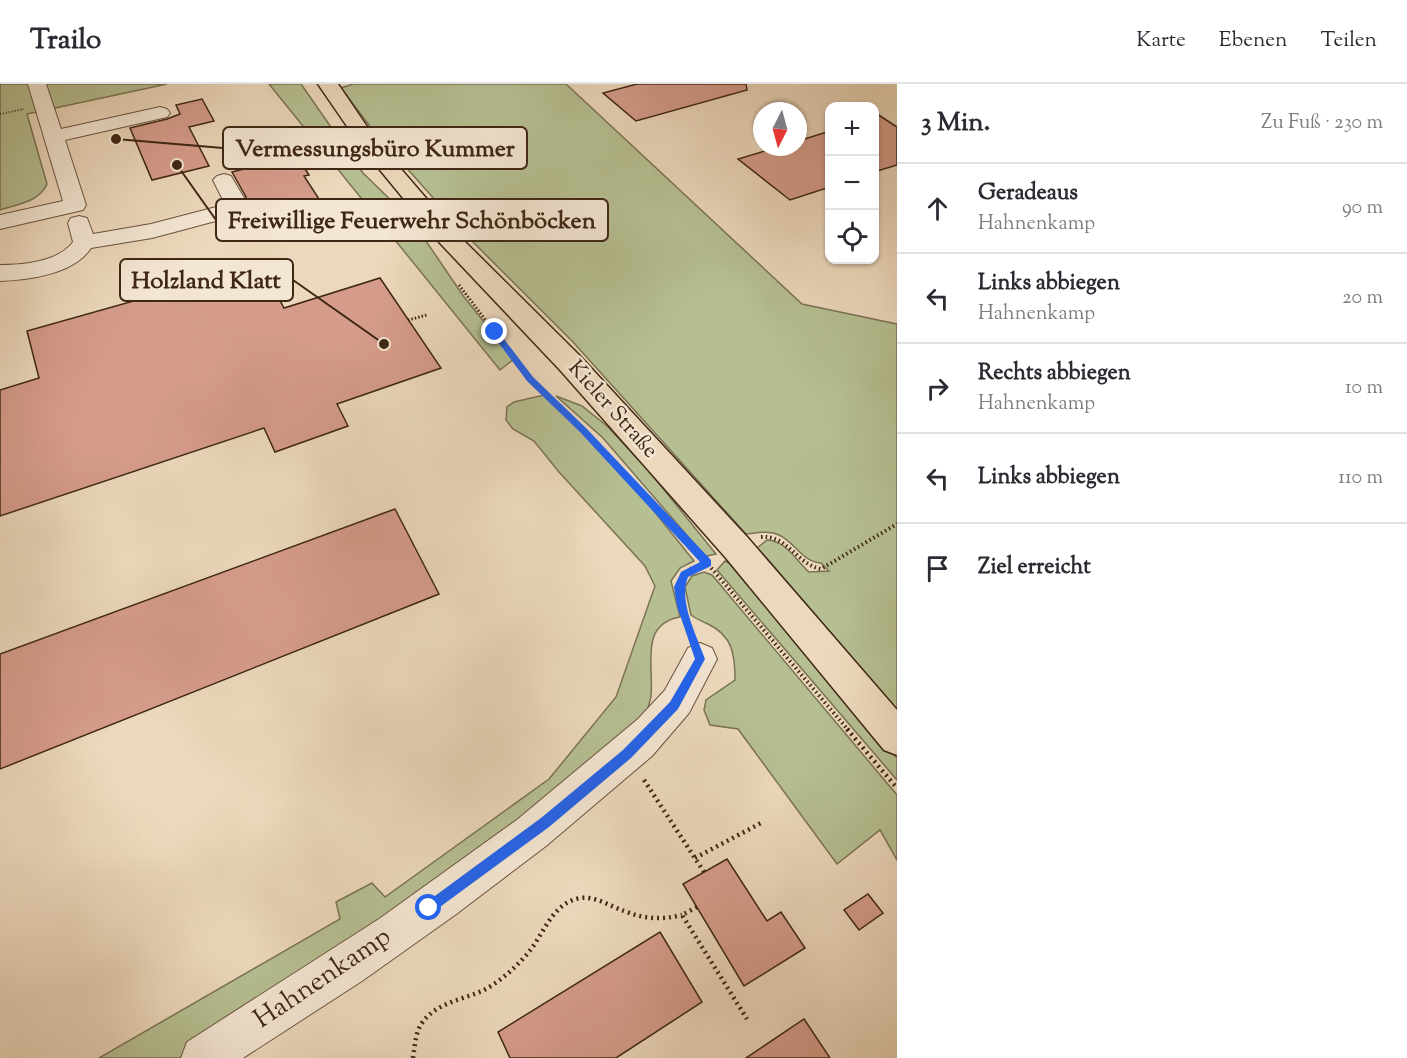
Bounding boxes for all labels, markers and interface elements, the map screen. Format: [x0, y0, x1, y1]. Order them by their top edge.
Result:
text: Trailo [30, 21, 101, 61]
text: Karte [1136, 26, 1186, 56]
text: Ebenen [1219, 26, 1287, 56]
text: Teilen [1320, 26, 1377, 56]
north arrow [753, 102, 807, 156]
map controls [825, 102, 879, 264]
button: + [825, 102, 879, 156]
text: 3 Min. [921, 105, 990, 142]
text: Zu Fuß · 230 m [1261, 109, 1383, 138]
callout: Vermessungsbüro Kummer [223, 127, 527, 169]
text: Vermessungsbüro Kummer [235, 133, 516, 167]
button: − [825, 156, 879, 210]
text: Geradeaus [978, 178, 1078, 210]
icon: ahead [921, 192, 954, 225]
text: 90 m [1342, 194, 1383, 223]
callout: Freiwillige Feuerwehr Schönböcken [216, 199, 608, 241]
text: Freiwillige Feuerwehr Schönböcken [228, 205, 597, 239]
button: locate [825, 210, 879, 264]
text: Hahnenkamp [978, 210, 1095, 239]
callout: Holzland Klatt [120, 259, 293, 301]
text: Holzland Klatt [131, 265, 282, 299]
text: Links abbiegen [978, 268, 1120, 300]
icon: left [921, 282, 954, 315]
text: 20 m [1342, 284, 1383, 313]
text: Hahnenkamp [978, 300, 1095, 329]
route end [481, 318, 507, 344]
street label: Kieler Straße [559, 354, 665, 466]
text: Rechts abbiegen [978, 358, 1131, 390]
icon: right [921, 372, 954, 405]
text: 10 m [1345, 374, 1383, 403]
text: Hahnenkamp [978, 390, 1095, 419]
icon: left [921, 462, 954, 495]
text: Links abbiegen [978, 462, 1120, 494]
text: 110 m [1338, 464, 1383, 493]
icon: arrive [921, 552, 954, 585]
text: Ziel erreicht [978, 552, 1091, 584]
route start [415, 894, 441, 920]
street label: Hahnenkamp [247, 919, 399, 1039]

